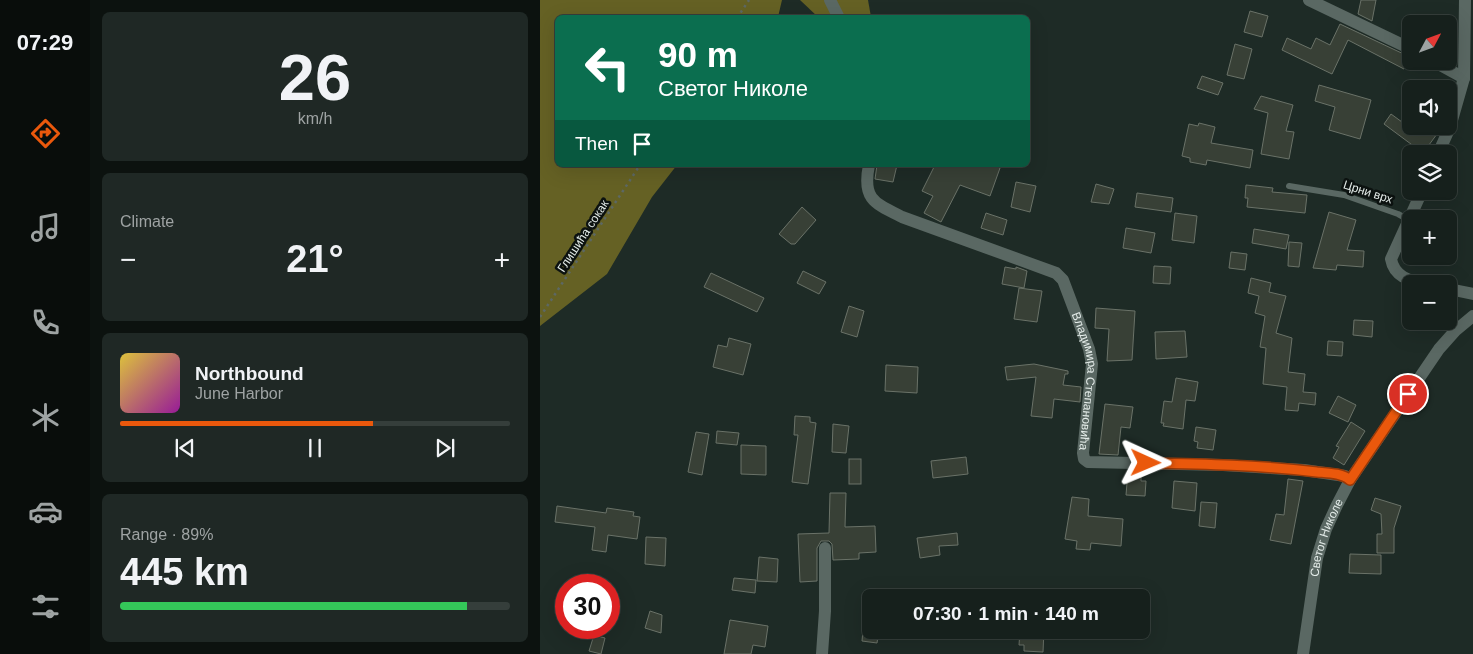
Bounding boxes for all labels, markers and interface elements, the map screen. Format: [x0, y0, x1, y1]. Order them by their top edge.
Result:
north arrow [1402, 15, 1458, 70]
map controls [1402, 15, 1457, 330]
text: 07:29 [17, 30, 73, 55]
icon: left [575, 35, 640, 100]
text: 90 m [658, 35, 738, 74]
text: 26 [279, 41, 351, 114]
text: Светог Николе [658, 76, 808, 101]
button: sound [1402, 80, 1457, 135]
text: km/h [298, 110, 332, 127]
icon: directions [28, 116, 63, 151]
icon: arrive [628, 130, 656, 158]
text: Then [575, 133, 618, 154]
button: layers [1402, 145, 1457, 200]
street label: Црни врх [1342, 177, 1394, 207]
street label: Глишића сокак [555, 197, 612, 275]
icon: music [28, 210, 63, 245]
button: + [1402, 210, 1457, 265]
text: Climate [120, 213, 174, 230]
text: 21° [286, 238, 344, 280]
text: − [120, 244, 136, 275]
text: + [494, 244, 510, 275]
button: − [1402, 275, 1457, 330]
icon: phone [28, 305, 63, 340]
street label: Владимира Степановића [1069, 310, 1100, 451]
text: Northbound [195, 363, 304, 384]
pin [1387, 373, 1429, 415]
icon: arrive [1394, 380, 1422, 408]
text: June Harbor [195, 385, 283, 402]
icon: climate [28, 400, 63, 435]
icon: previous [171, 434, 199, 462]
icon: pause [301, 434, 329, 462]
icon: next [431, 434, 459, 462]
position arrow [1119, 436, 1171, 488]
icon: car [28, 494, 63, 529]
street label: Светог Николе [1307, 496, 1346, 578]
text: Range · 89% [120, 526, 213, 543]
text: 445 km [120, 551, 249, 593]
speed limit sign: 30 [555, 574, 620, 639]
icon: filters [28, 589, 63, 624]
text: 07:30 · 1 min · 140 m [913, 603, 1099, 624]

